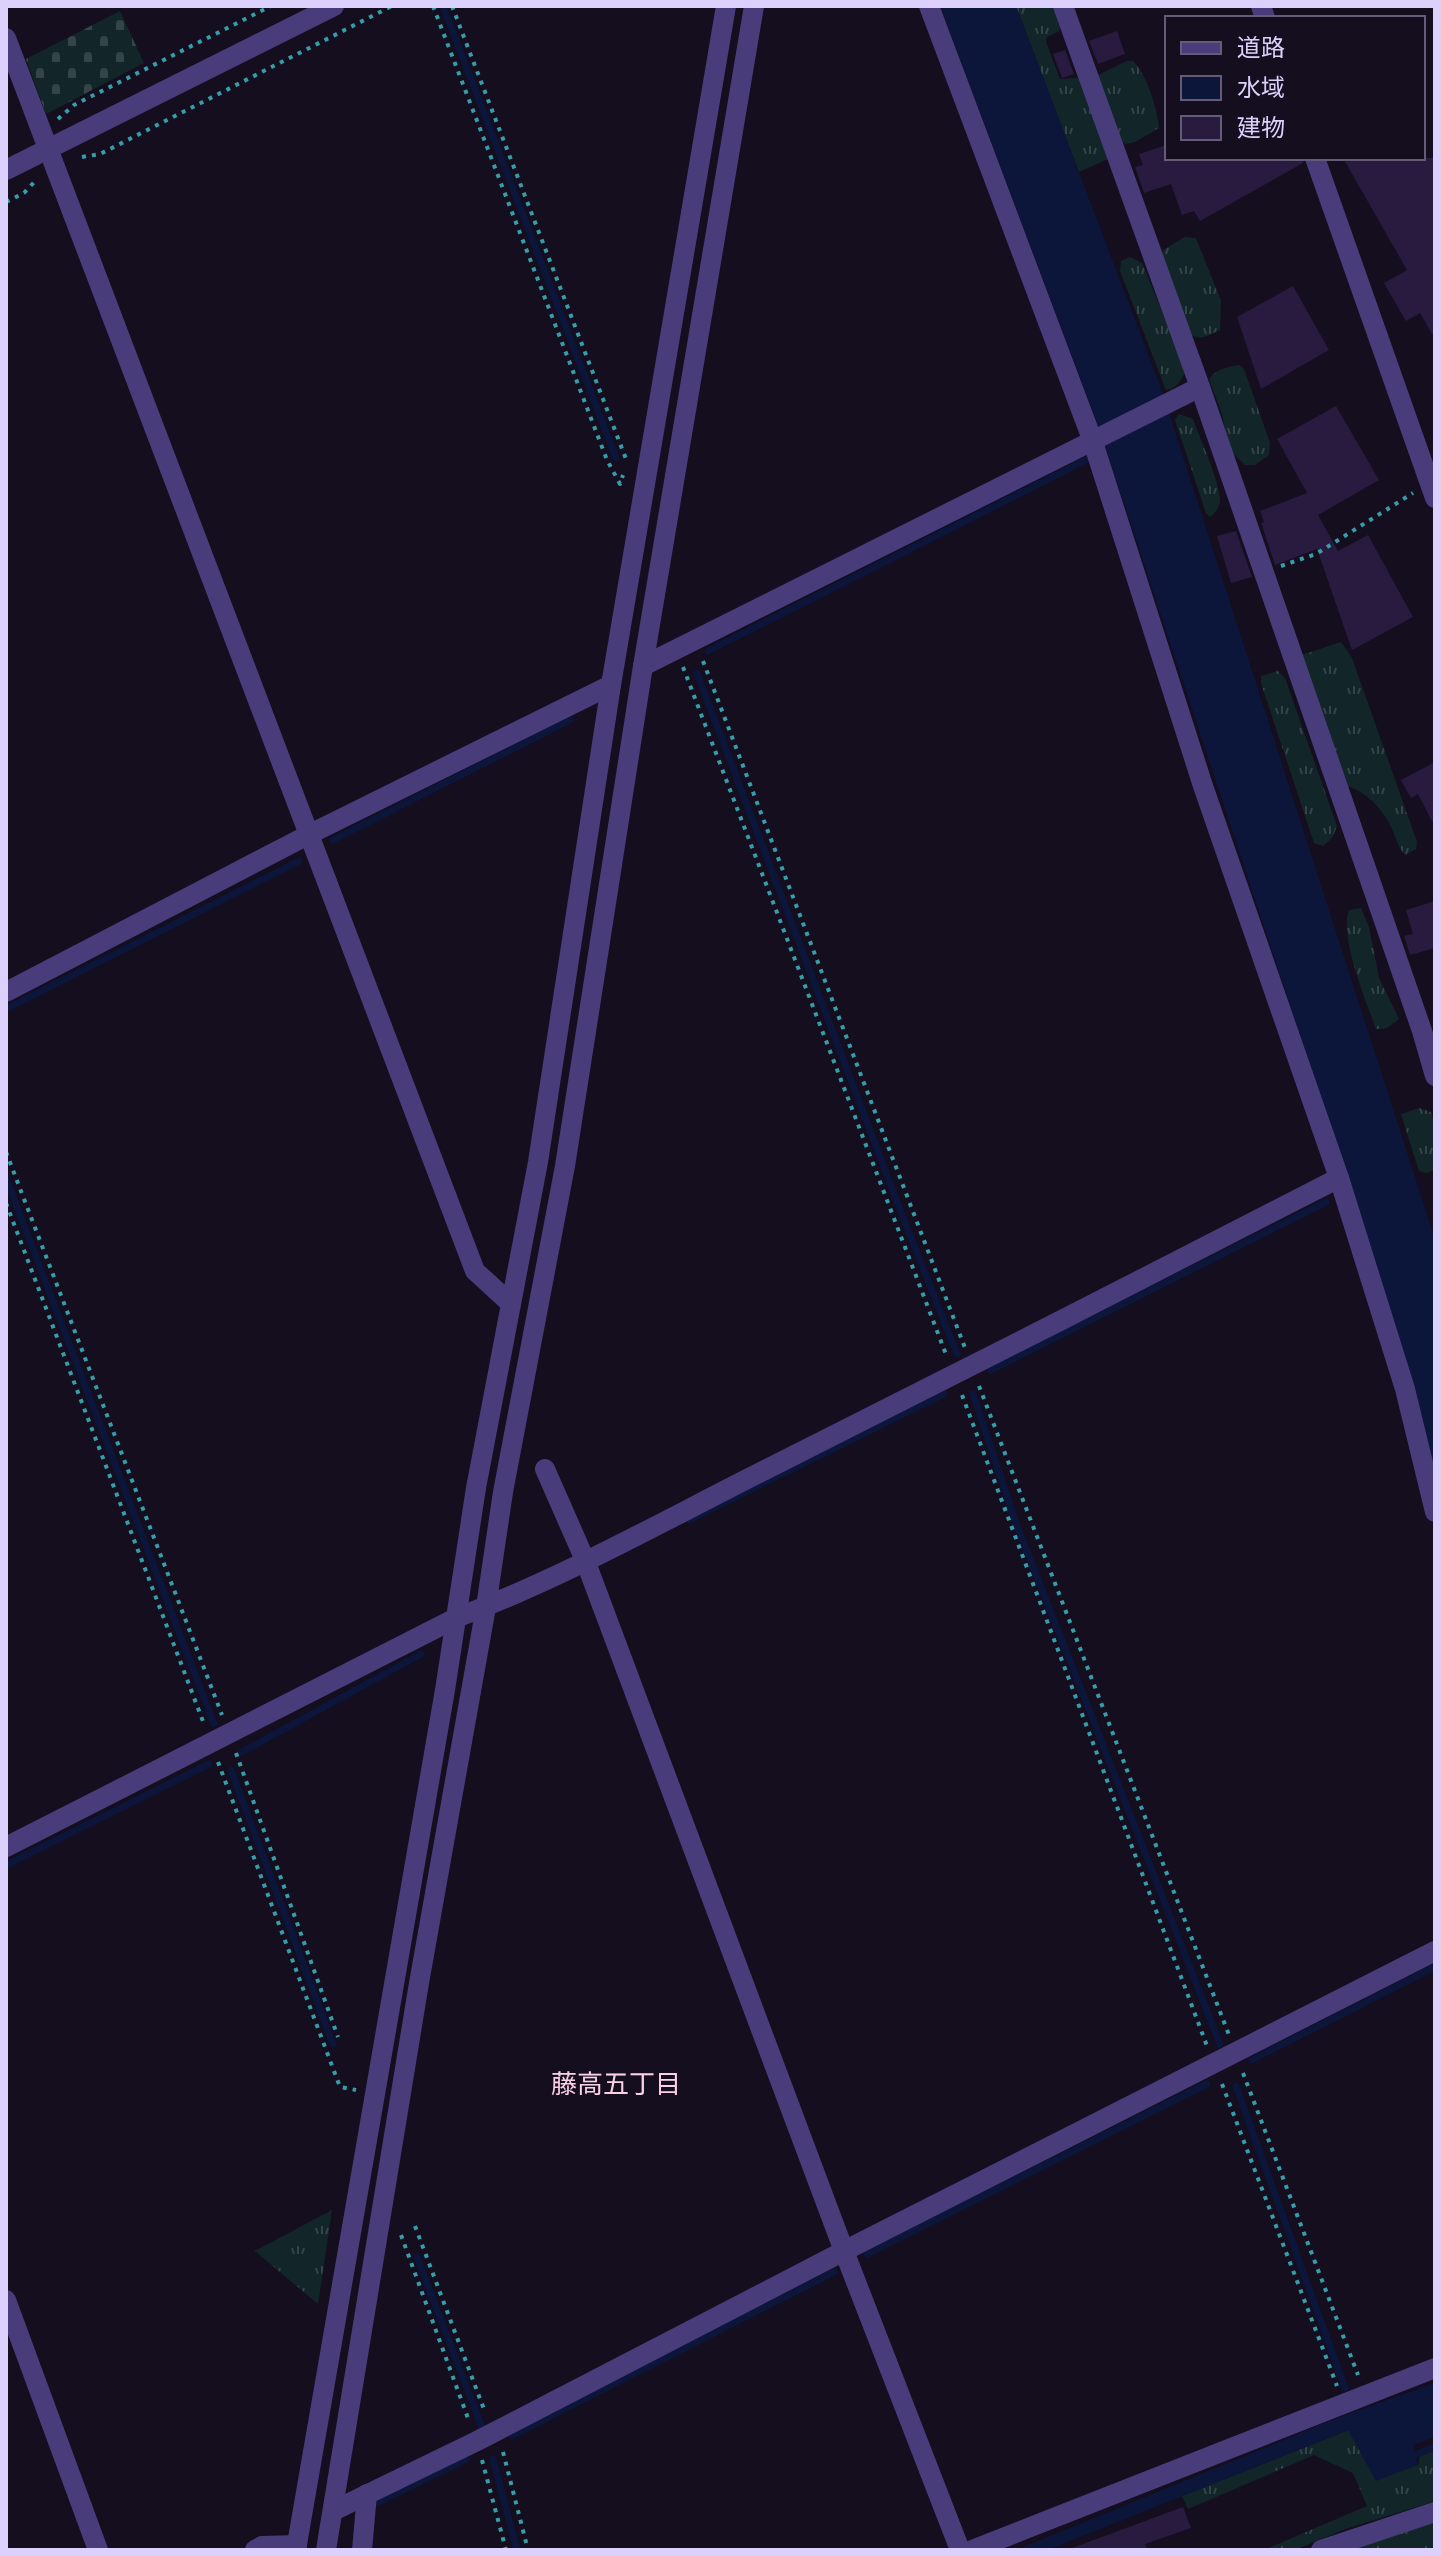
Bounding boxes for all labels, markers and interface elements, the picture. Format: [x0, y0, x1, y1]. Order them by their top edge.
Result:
legend [1165, 16, 1425, 160]
text: 道路 [1237, 34, 1285, 62]
text: 水域 [1237, 74, 1285, 102]
text: 建物 [1237, 114, 1285, 142]
district label: 藤高五丁目 [551, 2069, 681, 2099]

